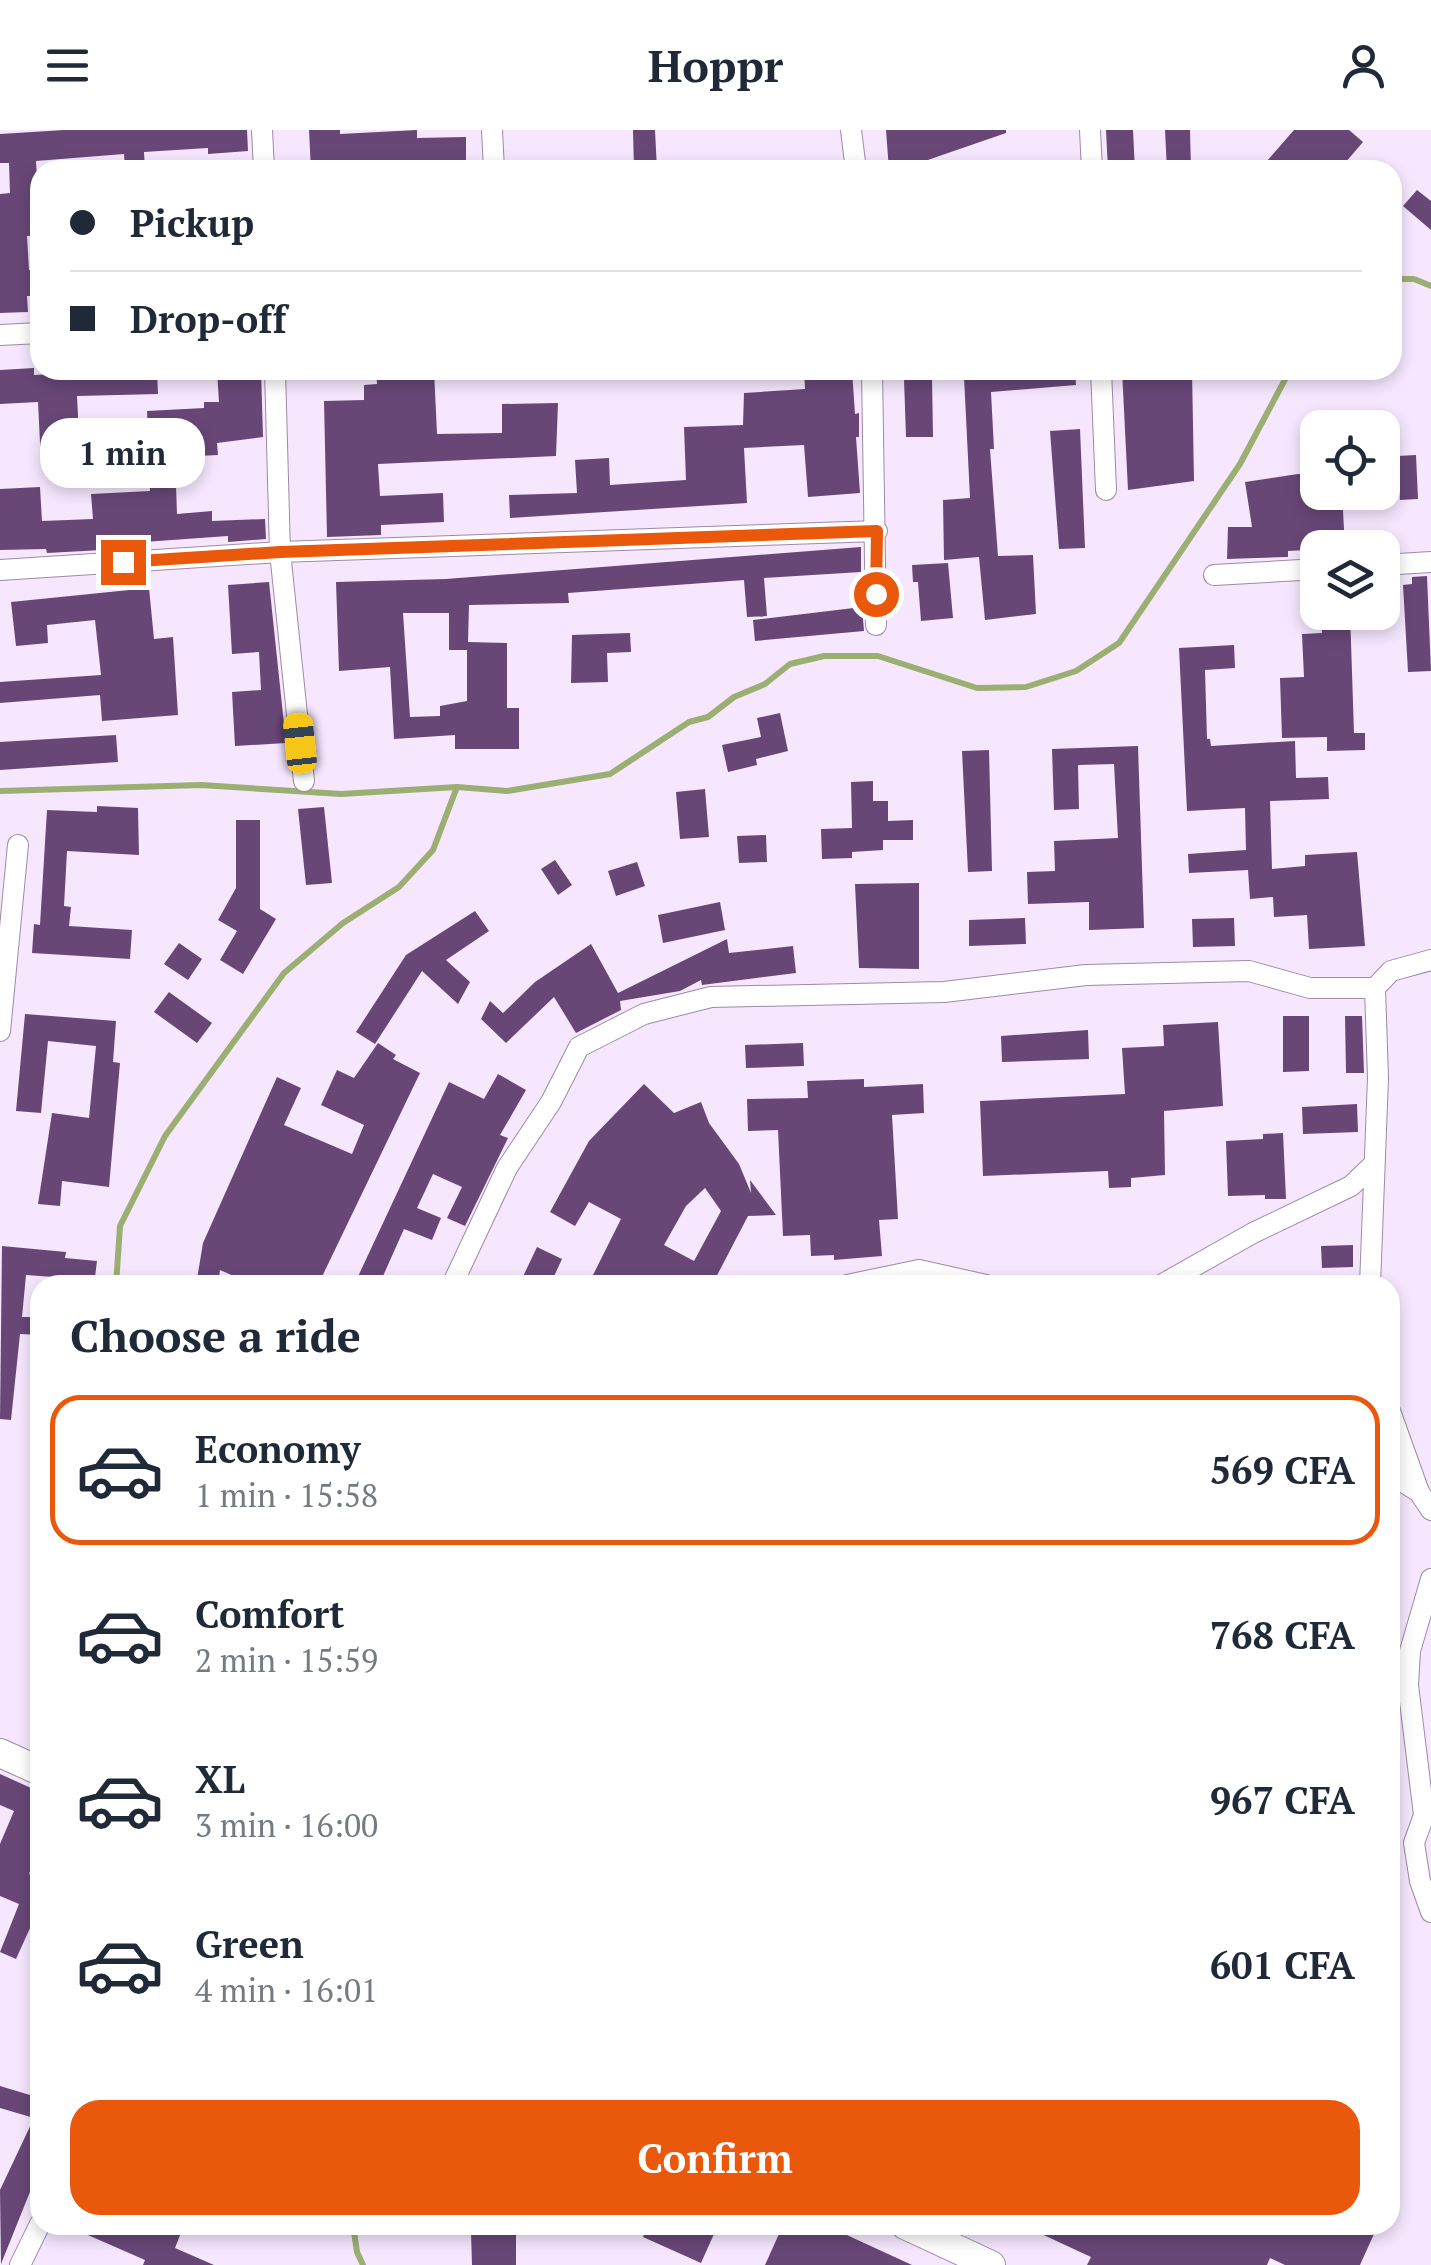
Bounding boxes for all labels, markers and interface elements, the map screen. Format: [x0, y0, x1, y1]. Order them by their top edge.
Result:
text: Hoppr [648, 35, 783, 95]
icon: menu [40, 38, 95, 93]
icon: person [1336, 38, 1391, 93]
text: Pickup [130, 198, 254, 248]
text: Drop-off [130, 294, 287, 344]
map controls [1300, 410, 1400, 630]
button: locate [1300, 410, 1400, 510]
callout: 1 min [41, 417, 206, 487]
text: 1 min [79, 432, 166, 474]
button: layers [1300, 530, 1400, 630]
route end [101, 540, 146, 585]
route start [854, 572, 899, 617]
car [282, 712, 318, 774]
text: Choose a ride [70, 1305, 361, 1365]
text: Economy [195, 1424, 361, 1474]
icon: car [75, 1425, 165, 1515]
text: 569 CFA [1210, 1445, 1355, 1495]
text: 1 min · 15:58 [195, 1474, 378, 1516]
text: Comfort [195, 1589, 344, 1639]
icon: car [75, 1590, 165, 1680]
text: 768 CFA [1210, 1610, 1355, 1660]
text: 2 min · 15:59 [195, 1639, 378, 1681]
text: XL [195, 1754, 245, 1804]
icon: car [75, 1755, 165, 1845]
text: 967 CFA [1210, 1775, 1355, 1825]
text: 3 min · 16:00 [195, 1804, 378, 1846]
text: Green [195, 1919, 304, 1969]
icon: car [75, 1920, 165, 2010]
text: 601 CFA [1210, 1940, 1355, 1990]
text: 4 min · 16:01 [195, 1969, 378, 2011]
button: Confirm [70, 2100, 1360, 2215]

